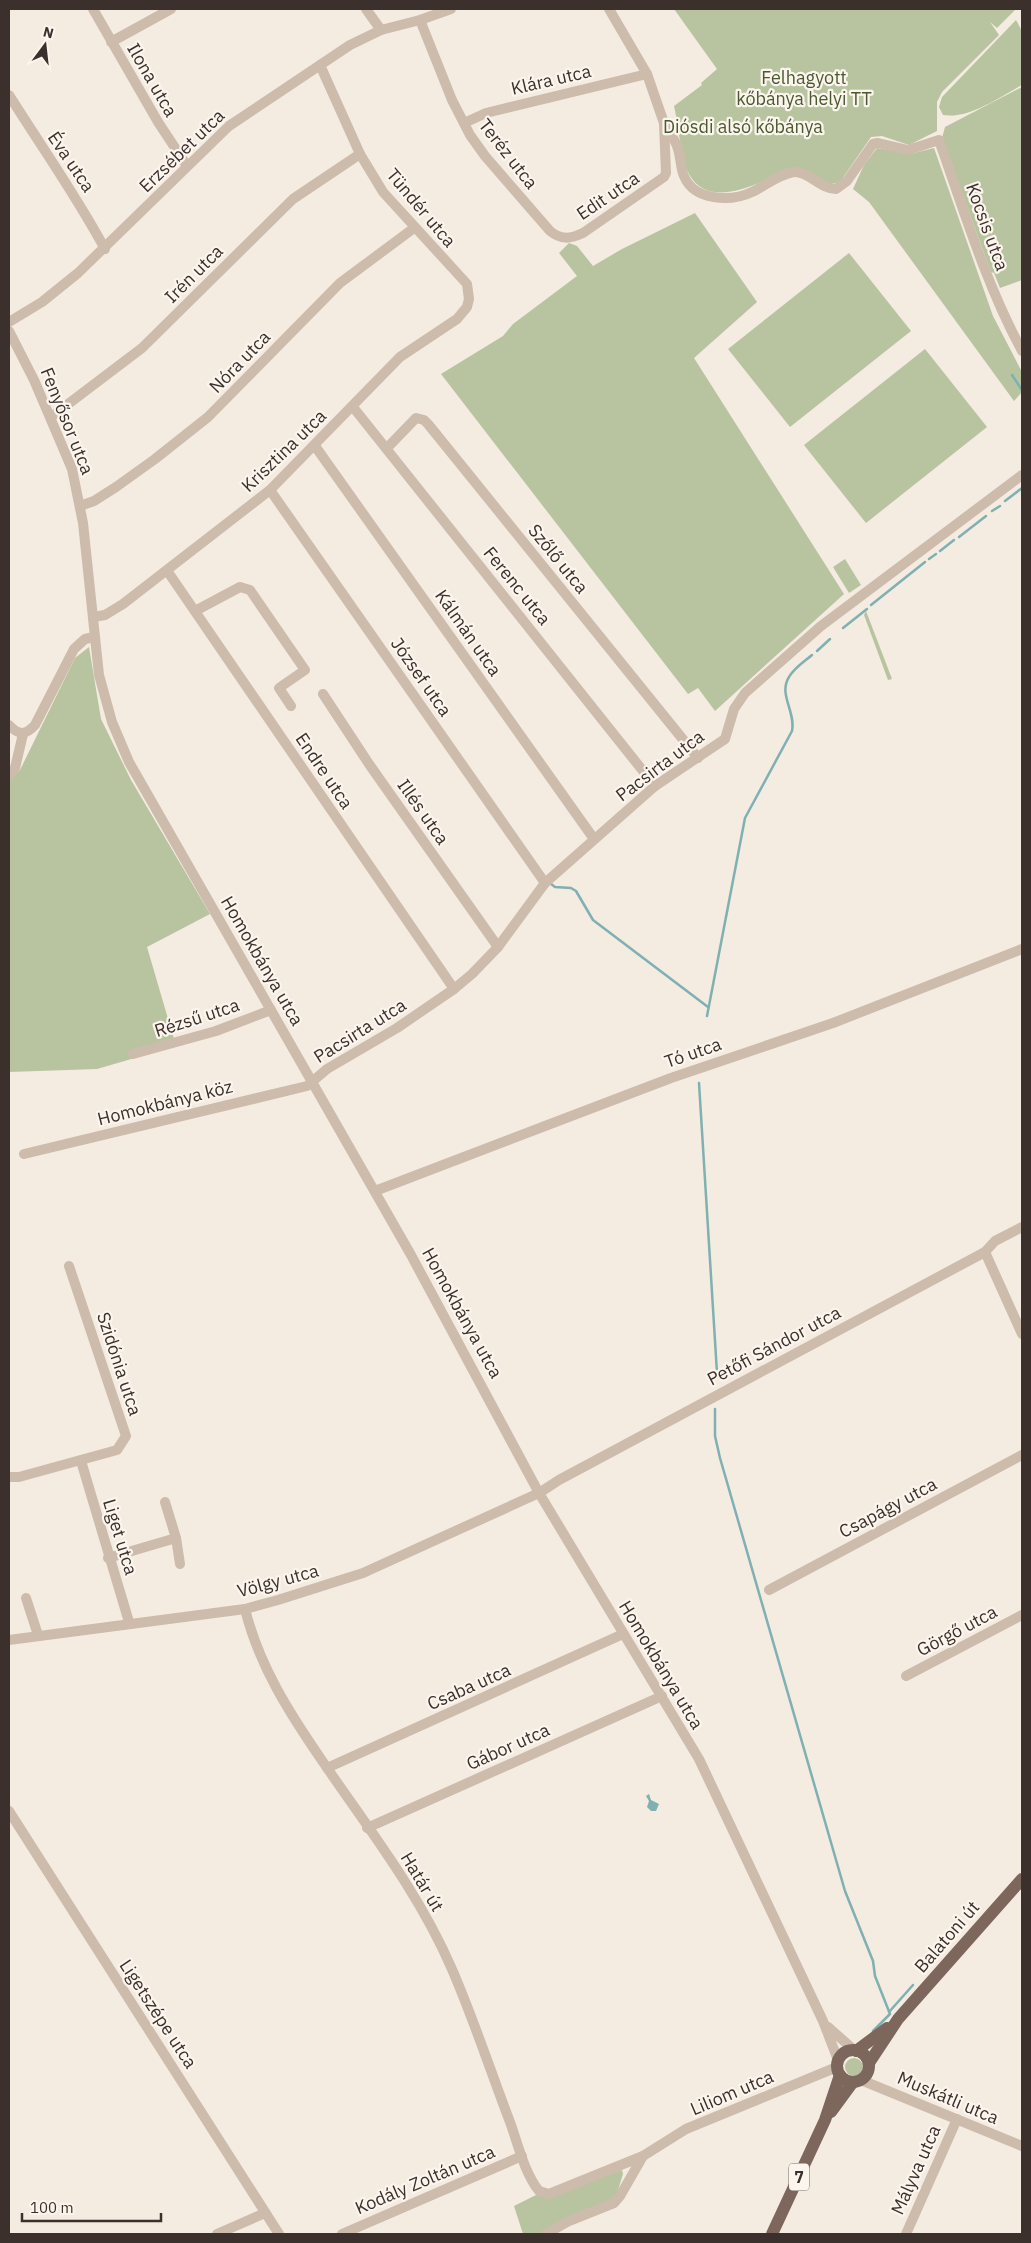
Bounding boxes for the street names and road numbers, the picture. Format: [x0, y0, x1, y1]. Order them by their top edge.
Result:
street label: Ilona utca [122, 39, 183, 121]
street label: Klára utca [509, 59, 594, 100]
street label: Erzsébet utca [134, 104, 230, 197]
street label: Teréz utca [474, 114, 543, 194]
street label: Éva utca [43, 127, 100, 197]
street label: Tündér utca [382, 163, 461, 252]
street label: Edit utca [572, 166, 644, 225]
street label: Kocsis utca [961, 180, 1014, 274]
street label: Irén utca [160, 239, 228, 308]
street label: Nóra utca [204, 325, 275, 398]
street label: Fenyősor utca [36, 364, 100, 478]
street label: Krisztina utca [236, 404, 331, 497]
street label: Szőlő utca [523, 519, 594, 598]
street label: Ferenc utca [479, 542, 556, 630]
street label: Kálmán utca [430, 585, 507, 681]
street label: József utca [386, 633, 457, 721]
street label: Pacsirta utca [611, 725, 709, 806]
street label: Endre utca [291, 728, 358, 814]
street label: Illés utca [392, 774, 455, 849]
street label: Homokbánya utca [216, 892, 309, 1030]
street label: Rézsű utca [152, 993, 242, 1042]
street label: Pacsirta utca [309, 993, 411, 1068]
street label: Tó utca [661, 1032, 725, 1073]
street label: Homokbánya köz [95, 1075, 235, 1130]
street label: Homokbánya utca [417, 1243, 508, 1382]
street label: Petőfi Sándor utca [703, 1301, 845, 1390]
street label: Szidónia utca [92, 1309, 147, 1419]
street label: Csapágy utca [835, 1472, 941, 1543]
street label: Liget utca [98, 1496, 143, 1578]
street label: Völgy utca [235, 1559, 321, 1602]
street label: Homokbánya utca [614, 1596, 709, 1734]
street label: Görgő utca [913, 1600, 1001, 1661]
street label: Csaba utca [423, 1658, 514, 1715]
street label: Gábor utca [463, 1718, 553, 1775]
street label: Határ út [396, 1848, 449, 1916]
street label: Balatoni út [909, 1896, 984, 1977]
street label: Ligetszépe utca [115, 1955, 202, 2073]
street label: Liliom utca [687, 2065, 777, 2120]
street label: Muskátli utca [894, 2066, 1003, 2129]
street label: Mályva utca [886, 2121, 946, 2218]
street label: Kodály Zoltán utca [351, 2140, 499, 2219]
road number: 7 [789, 2164, 809, 2190]

